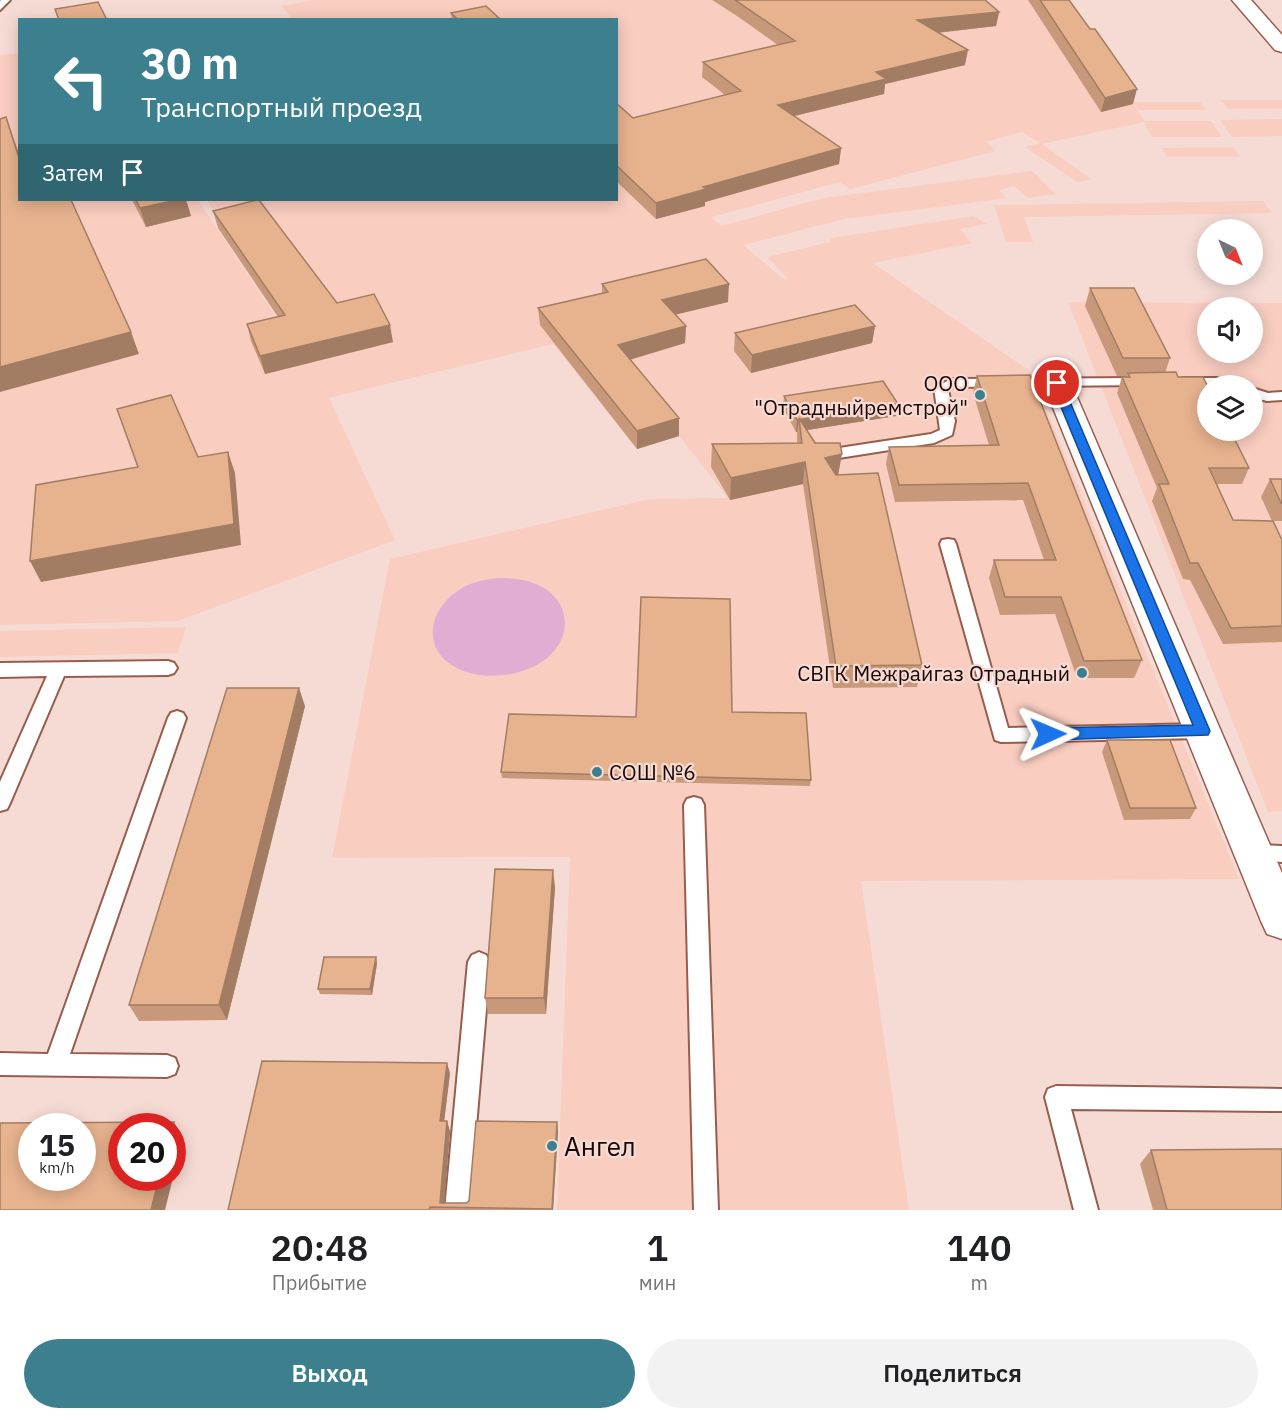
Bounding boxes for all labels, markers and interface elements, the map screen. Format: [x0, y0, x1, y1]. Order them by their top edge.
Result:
text: 30 m [141, 36, 239, 91]
icon: left [42, 42, 120, 120]
text: Транспортный проезд [141, 89, 422, 124]
icon: arrive [116, 156, 149, 189]
text: Затем [42, 158, 104, 187]
north arrow [1197, 219, 1263, 285]
map controls [1197, 219, 1263, 441]
button: sound [1197, 297, 1263, 363]
pin [1031, 357, 1082, 408]
icon: arrive [1040, 366, 1073, 399]
place label: ООО "Отрадныйремстрой" [754, 369, 968, 421]
button: layers [1197, 375, 1263, 441]
marker: ООО "Отрадныйремстрой" [973, 388, 987, 402]
place label: СВГК Межрайгаз Отрадный [797, 659, 1070, 687]
marker: СВГК Межрайгаз Отрадный [1075, 666, 1089, 680]
position arrow [1016, 702, 1080, 766]
place label: СОШ №6 [609, 758, 696, 786]
marker: СОШ №6 [590, 765, 604, 779]
speed limit sign: 20 [108, 1113, 186, 1191]
text: 15 [39, 1125, 75, 1164]
place label: Ангел [564, 1129, 636, 1163]
marker: Ангел [545, 1139, 559, 1153]
text: km/h [39, 1158, 75, 1177]
text: 20:48 [270, 1224, 368, 1271]
text: 1 [647, 1224, 668, 1271]
text: 140 [947, 1224, 1012, 1271]
text: Прибытие [272, 1269, 367, 1296]
text: мин [639, 1269, 676, 1296]
text: m [970, 1269, 988, 1296]
button: Выход [24, 1339, 635, 1408]
button: Поделиться [647, 1339, 1258, 1408]

